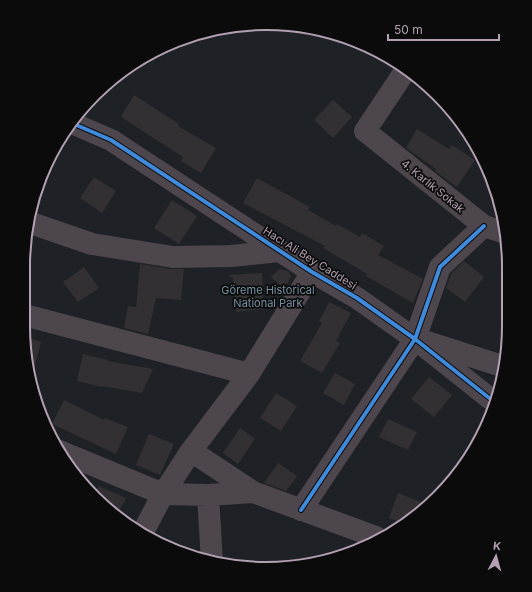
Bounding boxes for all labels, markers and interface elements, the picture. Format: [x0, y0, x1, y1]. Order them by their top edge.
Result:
scale bar [388, 16, 499, 42]
text: 50 m [394, 22, 423, 37]
street label: 4. Karlık Sokak [399, 156, 467, 216]
street label: Hacı Ali Bey Caddesi [261, 224, 359, 292]
park label: Göreme Historical National Park [221, 283, 315, 310]
north arrow [476, 536, 516, 576]
text: K [492, 539, 502, 553]

